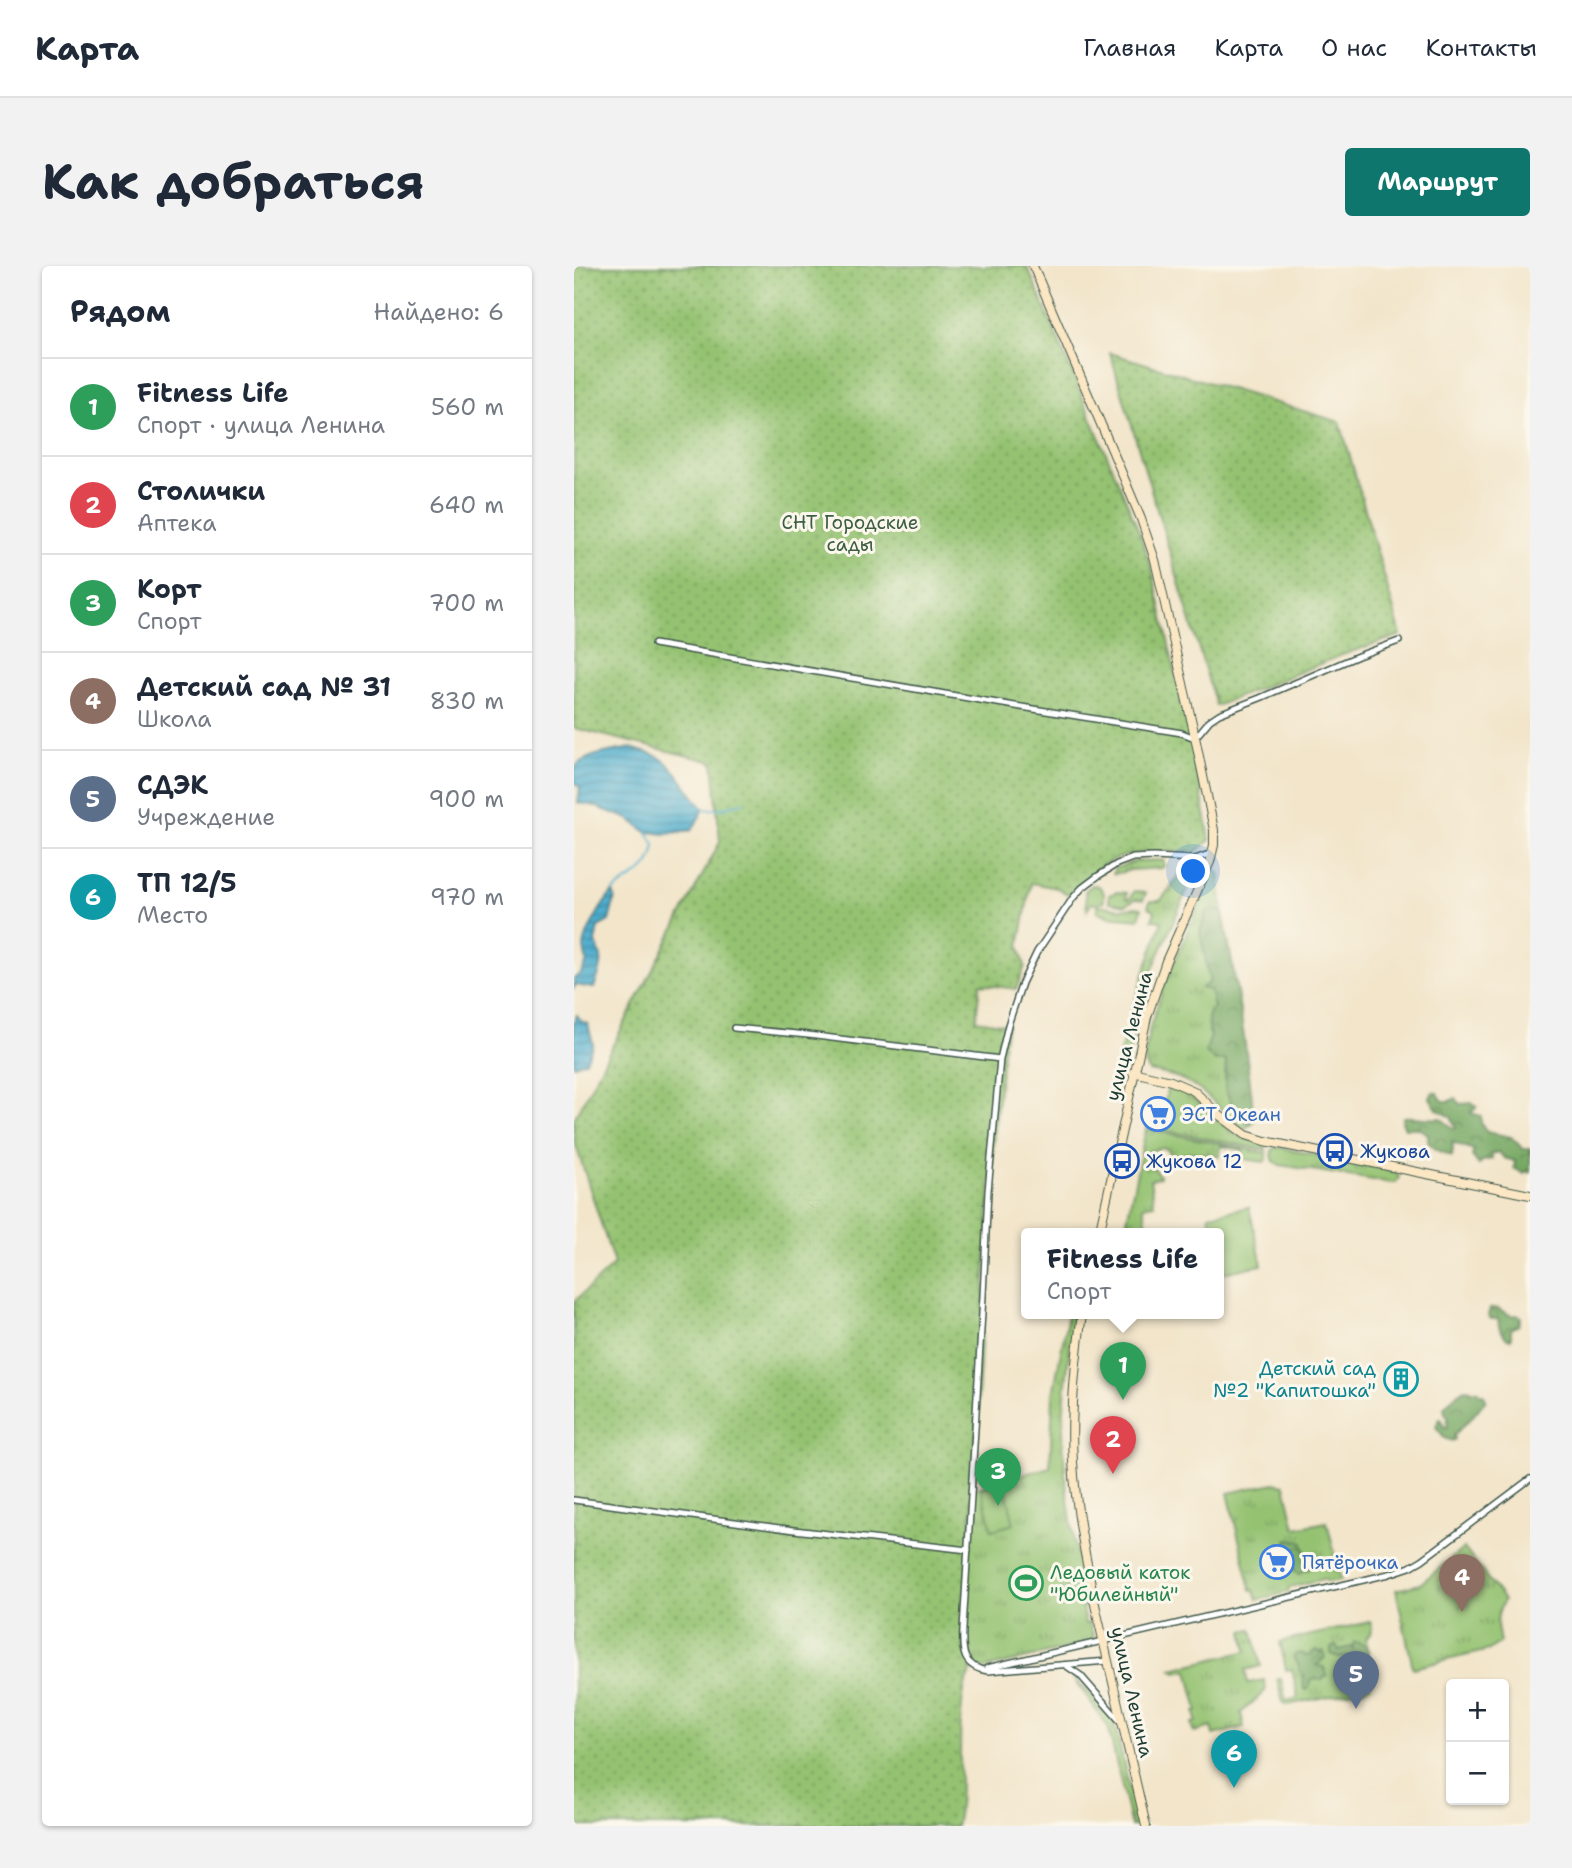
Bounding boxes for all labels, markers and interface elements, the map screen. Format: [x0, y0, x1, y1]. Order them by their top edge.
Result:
text: Карта [35, 26, 139, 71]
text: Главная [1083, 32, 1176, 64]
text: Карта [1214, 32, 1283, 64]
text: О нас [1321, 32, 1387, 64]
text: Контакты [1425, 32, 1537, 64]
button: Маршрут [1345, 148, 1530, 216]
text: Как добраться [42, 149, 424, 215]
text: Рядом [70, 291, 170, 332]
text: Найдено: 6 [374, 297, 504, 327]
text: Fitness Life [137, 375, 289, 410]
text: 1 [88, 392, 98, 422]
text: 560 m [431, 392, 504, 422]
text: Спорт · улица Ленина [137, 410, 385, 440]
text: Столички [137, 473, 265, 508]
text: 2 [85, 490, 101, 520]
text: 640 m [429, 490, 504, 520]
text: Аптека [137, 508, 217, 538]
park label: СНТ Городские сады [781, 510, 919, 557]
text: Корт [137, 571, 202, 606]
text: 3 [85, 588, 101, 618]
text: 700 m [429, 588, 504, 618]
text: Спорт [137, 606, 202, 636]
text: Детский сад № 31 [137, 669, 391, 704]
text: 4 [85, 686, 101, 716]
text: 830 m [430, 686, 504, 716]
text: Школа [137, 704, 212, 734]
text: СДЭК [137, 767, 208, 802]
text: 5 [86, 784, 100, 814]
text: 900 m [429, 784, 504, 814]
text: Учреждение [137, 802, 275, 832]
your location [1176, 854, 1210, 888]
text: ТП 12/5 [137, 865, 236, 900]
text: 6 [85, 882, 101, 912]
text: 970 m [430, 882, 504, 912]
text: Место [137, 900, 208, 930]
street label: улица Ленина [1100, 968, 1158, 1104]
supermarket icon: ЭСТ Океан [1139, 1095, 1177, 1133]
place label: ЭСТ Океан [1182, 1102, 1281, 1127]
bus stop icon: Жукова [1316, 1132, 1354, 1170]
place label: Жукова [1360, 1139, 1430, 1164]
bus stop icon: Жукова 12 [1103, 1142, 1141, 1180]
place label: Жукова 12 [1146, 1149, 1243, 1174]
popup [1021, 1228, 1224, 1319]
text: Fitness Life [1047, 1241, 1198, 1276]
text: Спорт [1047, 1276, 1111, 1306]
pin: 1 [1100, 1342, 1146, 1400]
place label: Детский сад №2 "Капитошка" [1213, 1356, 1376, 1403]
building icon: Детский сад №2 "Капитошка" [1382, 1360, 1420, 1398]
pin: 2 [1090, 1416, 1136, 1474]
pin: 3 [975, 1448, 1021, 1506]
supermarket icon: Пятёрочка [1258, 1543, 1296, 1581]
place label: Пятёрочка [1302, 1550, 1398, 1575]
pin: 4 [1439, 1554, 1485, 1612]
place label: Ледовый каток "Юбилейный" [1050, 1560, 1190, 1607]
sports icon: Ледовый каток "Юбилейный" [1007, 1564, 1045, 1602]
street label: улица Ленина [1105, 1624, 1159, 1760]
pin: 5 [1333, 1651, 1379, 1709]
map controls [1446, 1679, 1509, 1805]
button: + [1446, 1679, 1509, 1742]
pin: 6 [1211, 1730, 1257, 1788]
button: − [1446, 1742, 1509, 1805]

